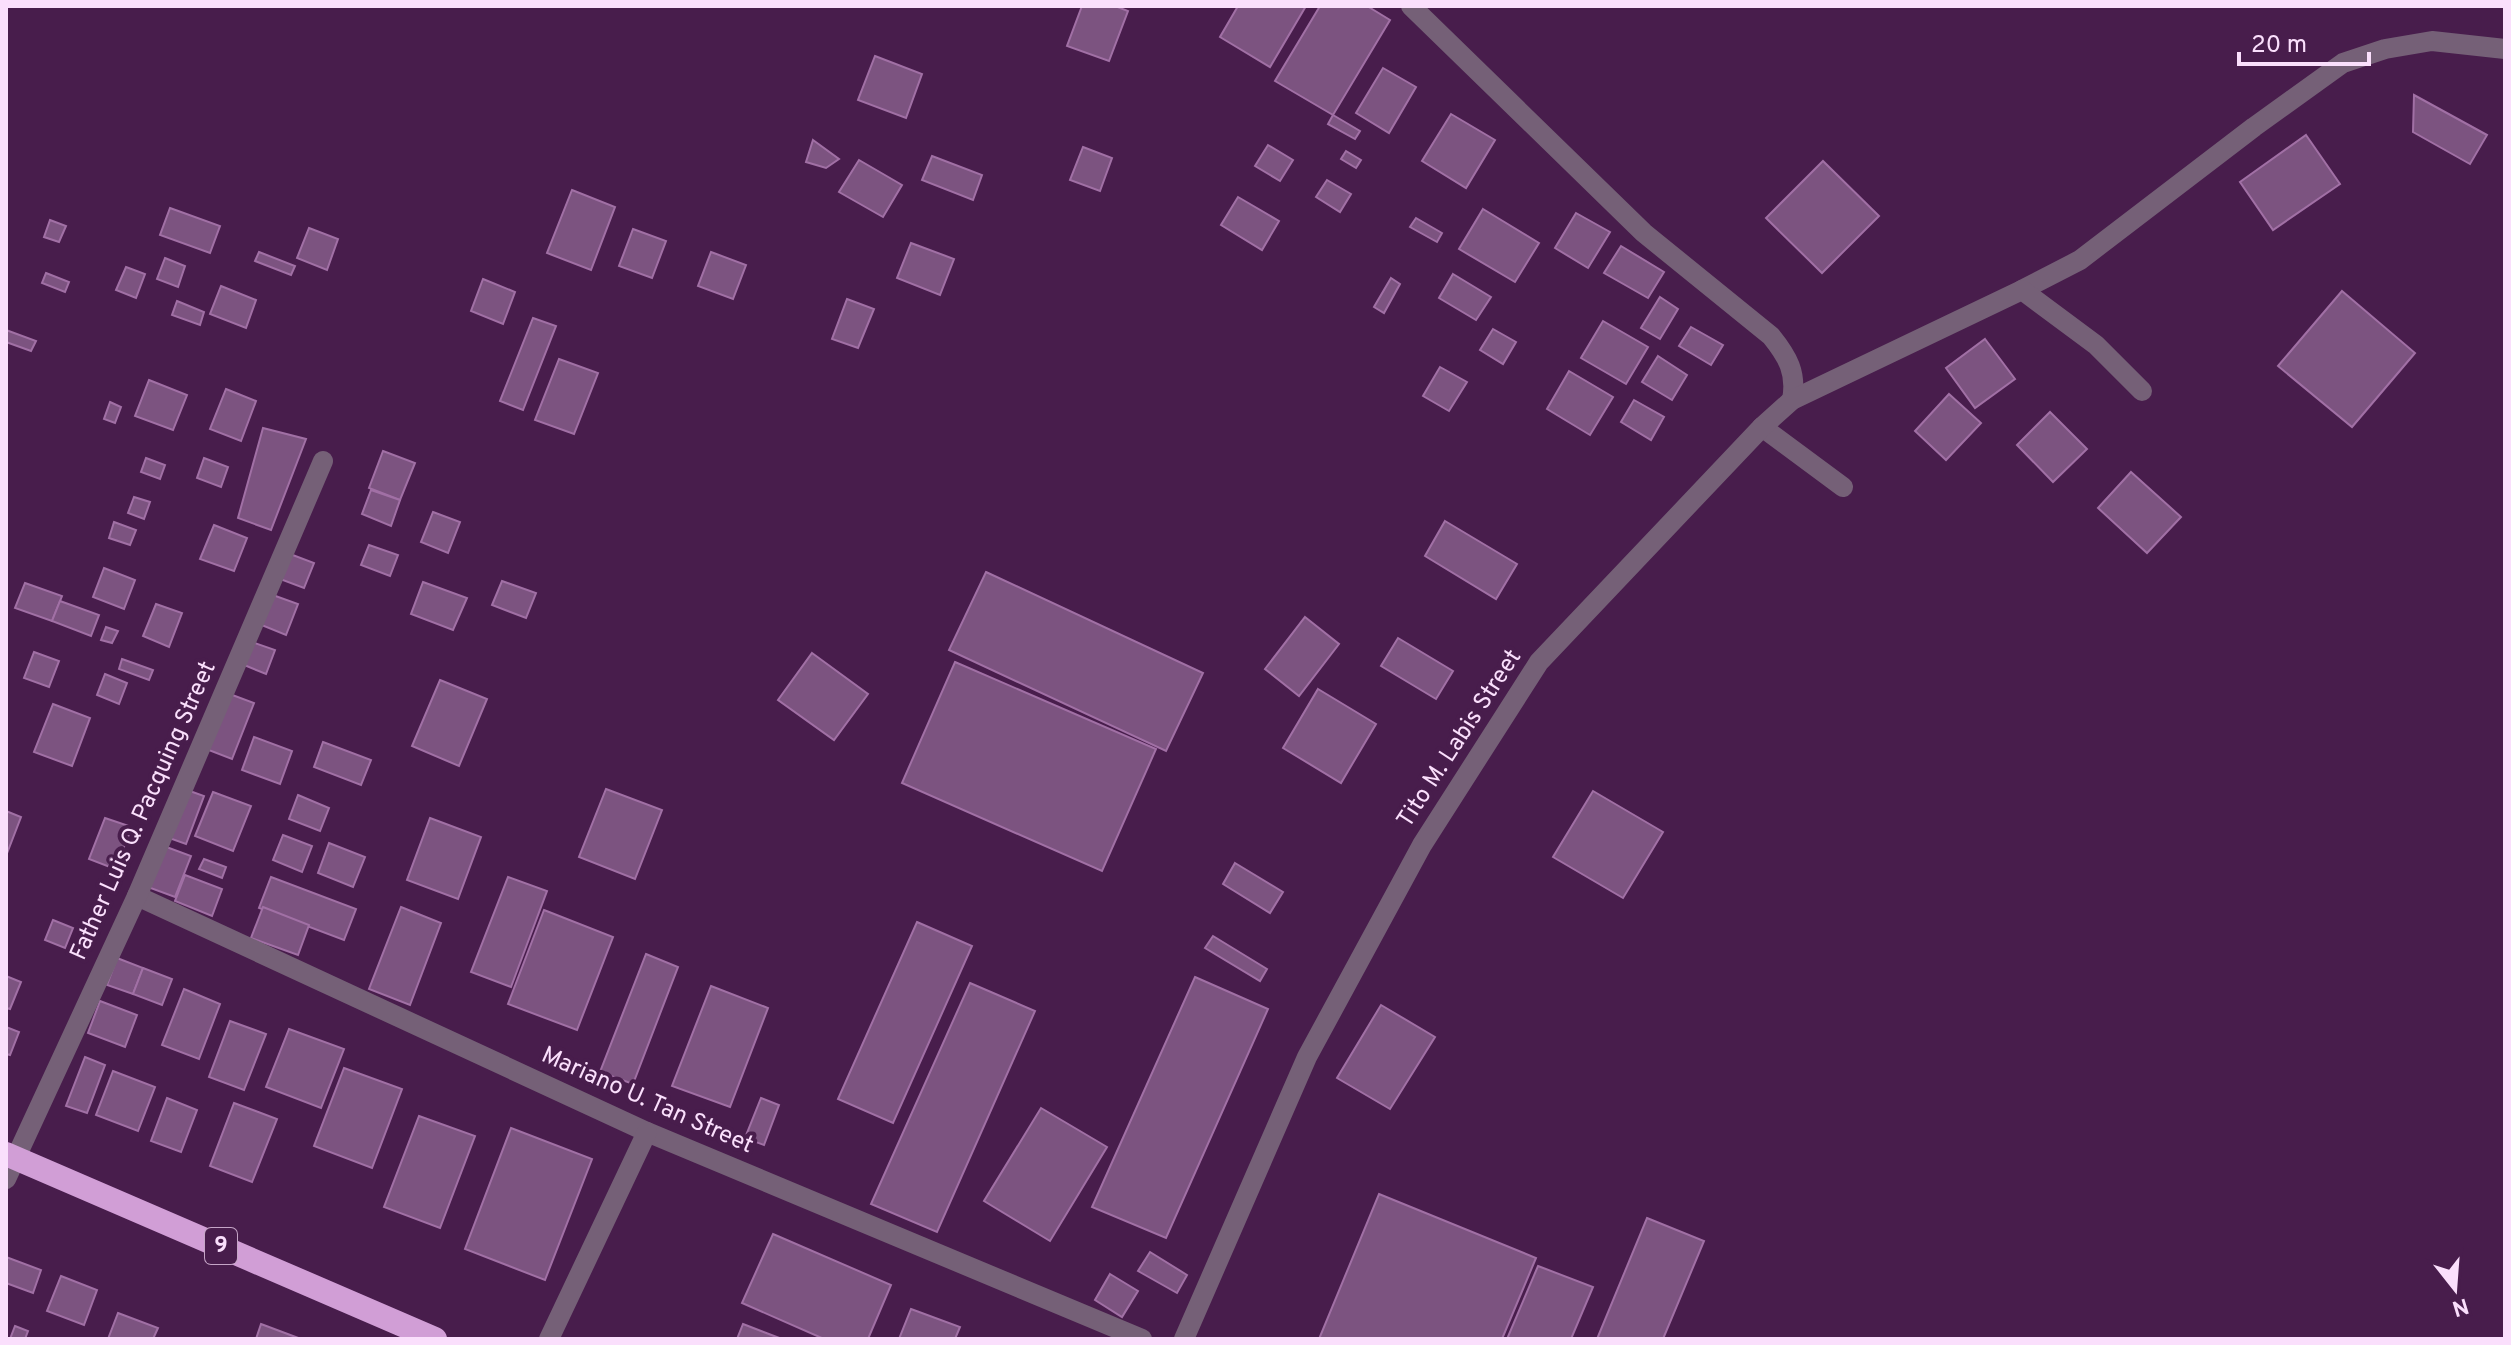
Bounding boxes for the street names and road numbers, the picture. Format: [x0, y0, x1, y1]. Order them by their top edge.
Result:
street label: Tito M. Labis Street [1391, 644, 1529, 834]
street label: Father Luis Q. Pacquing Street [64, 657, 224, 965]
street label: Mariano U. Tan Street [536, 1041, 758, 1161]
road number: 9 [205, 1228, 237, 1264]

